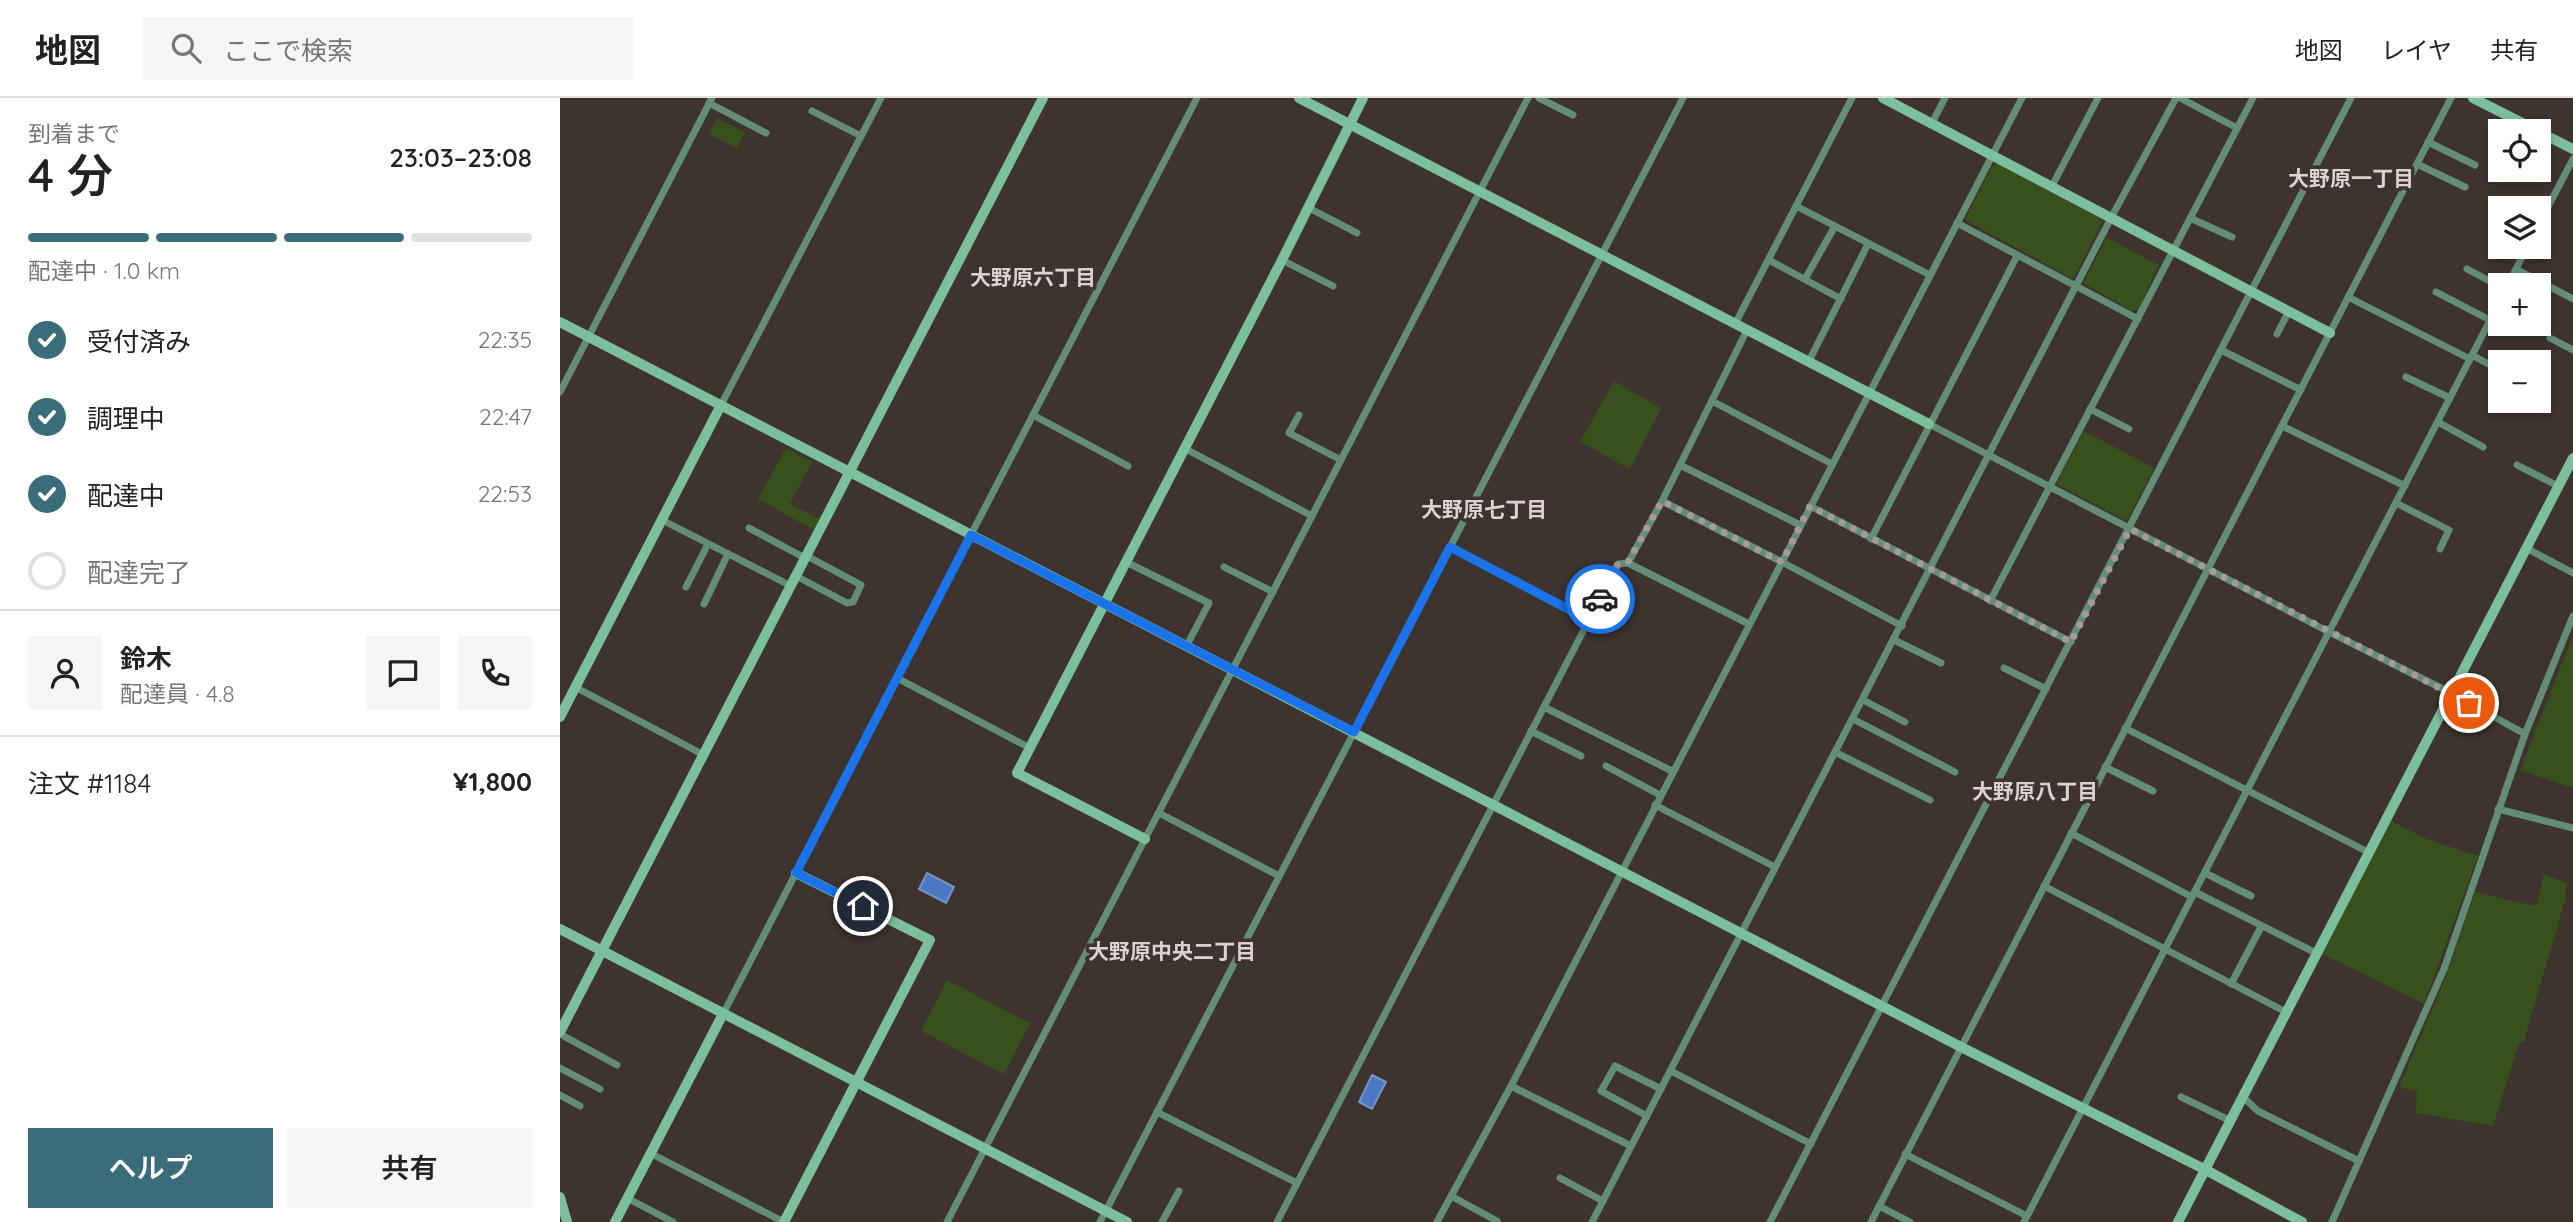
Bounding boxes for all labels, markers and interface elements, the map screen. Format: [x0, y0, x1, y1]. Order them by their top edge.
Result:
search box [143, 17, 633, 80]
text: 地図 [35, 29, 101, 70]
icon: search [167, 29, 205, 67]
text: ここで検索 [223, 34, 353, 67]
text: 地図 [2295, 35, 2343, 65]
text: レイヤ [2381, 35, 2452, 65]
text: 共有 [2490, 35, 2538, 65]
text: 到着まで [28, 119, 120, 148]
map controls [2488, 119, 2551, 413]
button: locate [2488, 119, 2551, 182]
text: 23:03–23:08 [389, 141, 532, 174]
text: 4 分 [28, 146, 113, 204]
district label: 大野原一丁目 [2288, 165, 2414, 191]
button: layers [2488, 196, 2551, 259]
text: 配達中 · 1.0 km [28, 256, 180, 285]
district label: 大野原六丁目 [970, 264, 1096, 290]
button: + [2488, 273, 2551, 336]
icon: check [28, 321, 66, 359]
text: 受付済み [87, 325, 191, 358]
text: 22:35 [478, 325, 532, 354]
button: − [2488, 350, 2551, 413]
icon: check [28, 398, 66, 436]
text: 調理中 [87, 402, 165, 435]
text: 22:47 [479, 402, 532, 431]
icon: check [28, 475, 66, 513]
text: 配達中 [87, 479, 165, 512]
text: 22:53 [478, 479, 532, 508]
district label: 大野原七丁目 [1421, 496, 1547, 522]
text: 配達完了 [87, 556, 191, 589]
courier [1565, 564, 1635, 634]
icon: car [1581, 580, 1619, 618]
button: person [28, 636, 102, 710]
button: chat [366, 636, 440, 710]
button: phone [458, 636, 532, 710]
text: 鈴木 [120, 642, 172, 675]
pin [2439, 673, 2499, 733]
text: 配達員 · 4.8 [120, 679, 235, 708]
icon: bag [2450, 684, 2488, 722]
text: ¥1,800 [453, 765, 532, 798]
text: 注文 #1184 [28, 767, 151, 800]
district label: 大野原八丁目 [1972, 778, 2098, 804]
pin [833, 876, 893, 936]
icon: home [844, 887, 882, 925]
district label: 大野原中央二丁目 [1088, 938, 1256, 964]
button: ヘルプ [28, 1128, 273, 1208]
button: 共有 [287, 1128, 532, 1208]

